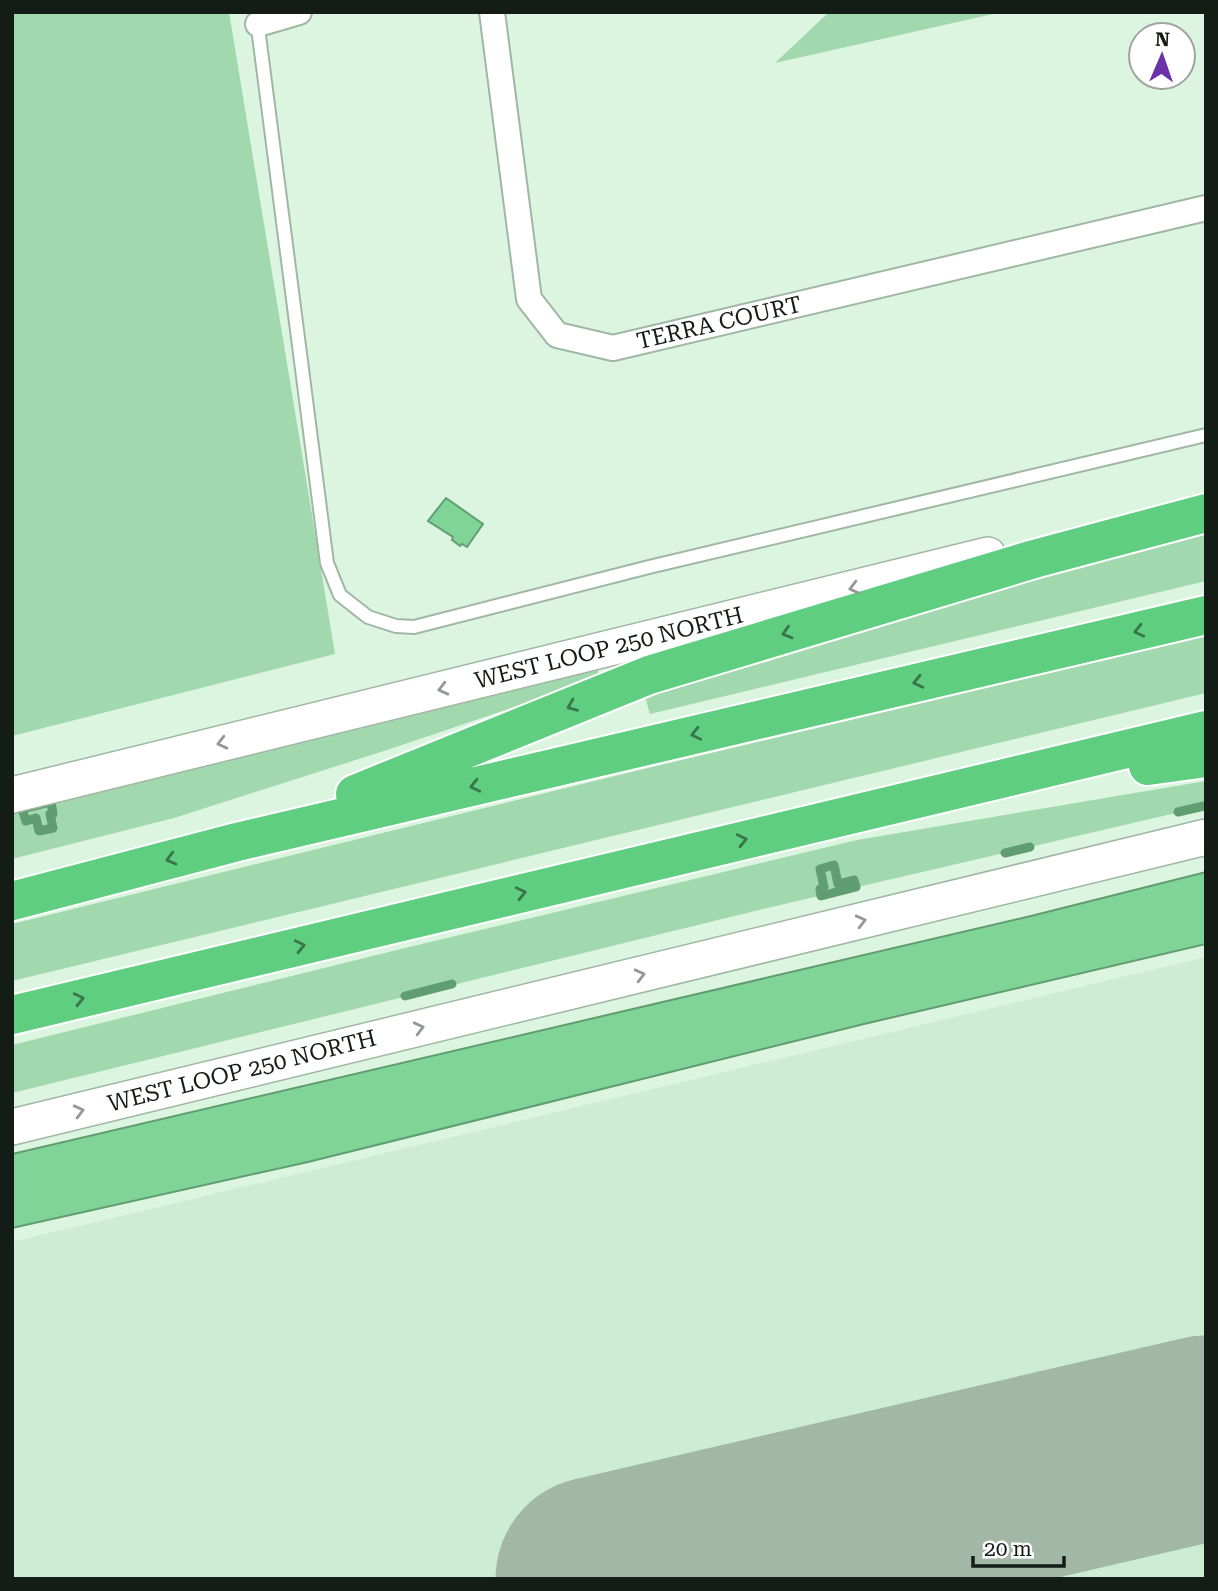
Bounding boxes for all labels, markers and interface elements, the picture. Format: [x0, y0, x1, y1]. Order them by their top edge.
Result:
north arrow [1127, 21, 1197, 91]
text: N [1155, 28, 1171, 51]
street label: TERRA COURT [634, 291, 804, 355]
one-way arrow [848, 580, 860, 594]
street label: WEST LOOP 250 NORTH [472, 602, 746, 694]
one-way arrow [1133, 622, 1145, 637]
one-way arrow [781, 625, 794, 639]
one-way arrow [912, 674, 924, 689]
one-way arrow [437, 681, 449, 695]
one-way arrow [566, 698, 578, 712]
one-way arrow [690, 726, 702, 740]
one-way arrow [216, 735, 228, 749]
one-way arrow [469, 778, 481, 792]
one-way arrow [736, 834, 748, 849]
one-way arrow [165, 851, 177, 865]
one-way arrow [515, 887, 527, 901]
one-way arrow [855, 915, 867, 929]
one-way arrow [294, 940, 306, 954]
one-way arrow [634, 968, 646, 983]
one-way arrow [73, 993, 85, 1007]
one-way arrow [413, 1022, 425, 1036]
street label: WEST LOOP 250 NORTH [105, 1025, 379, 1117]
one-way arrow [72, 1105, 84, 1119]
scale bar [973, 1524, 1064, 1568]
text: 20 m [984, 1537, 1032, 1561]

